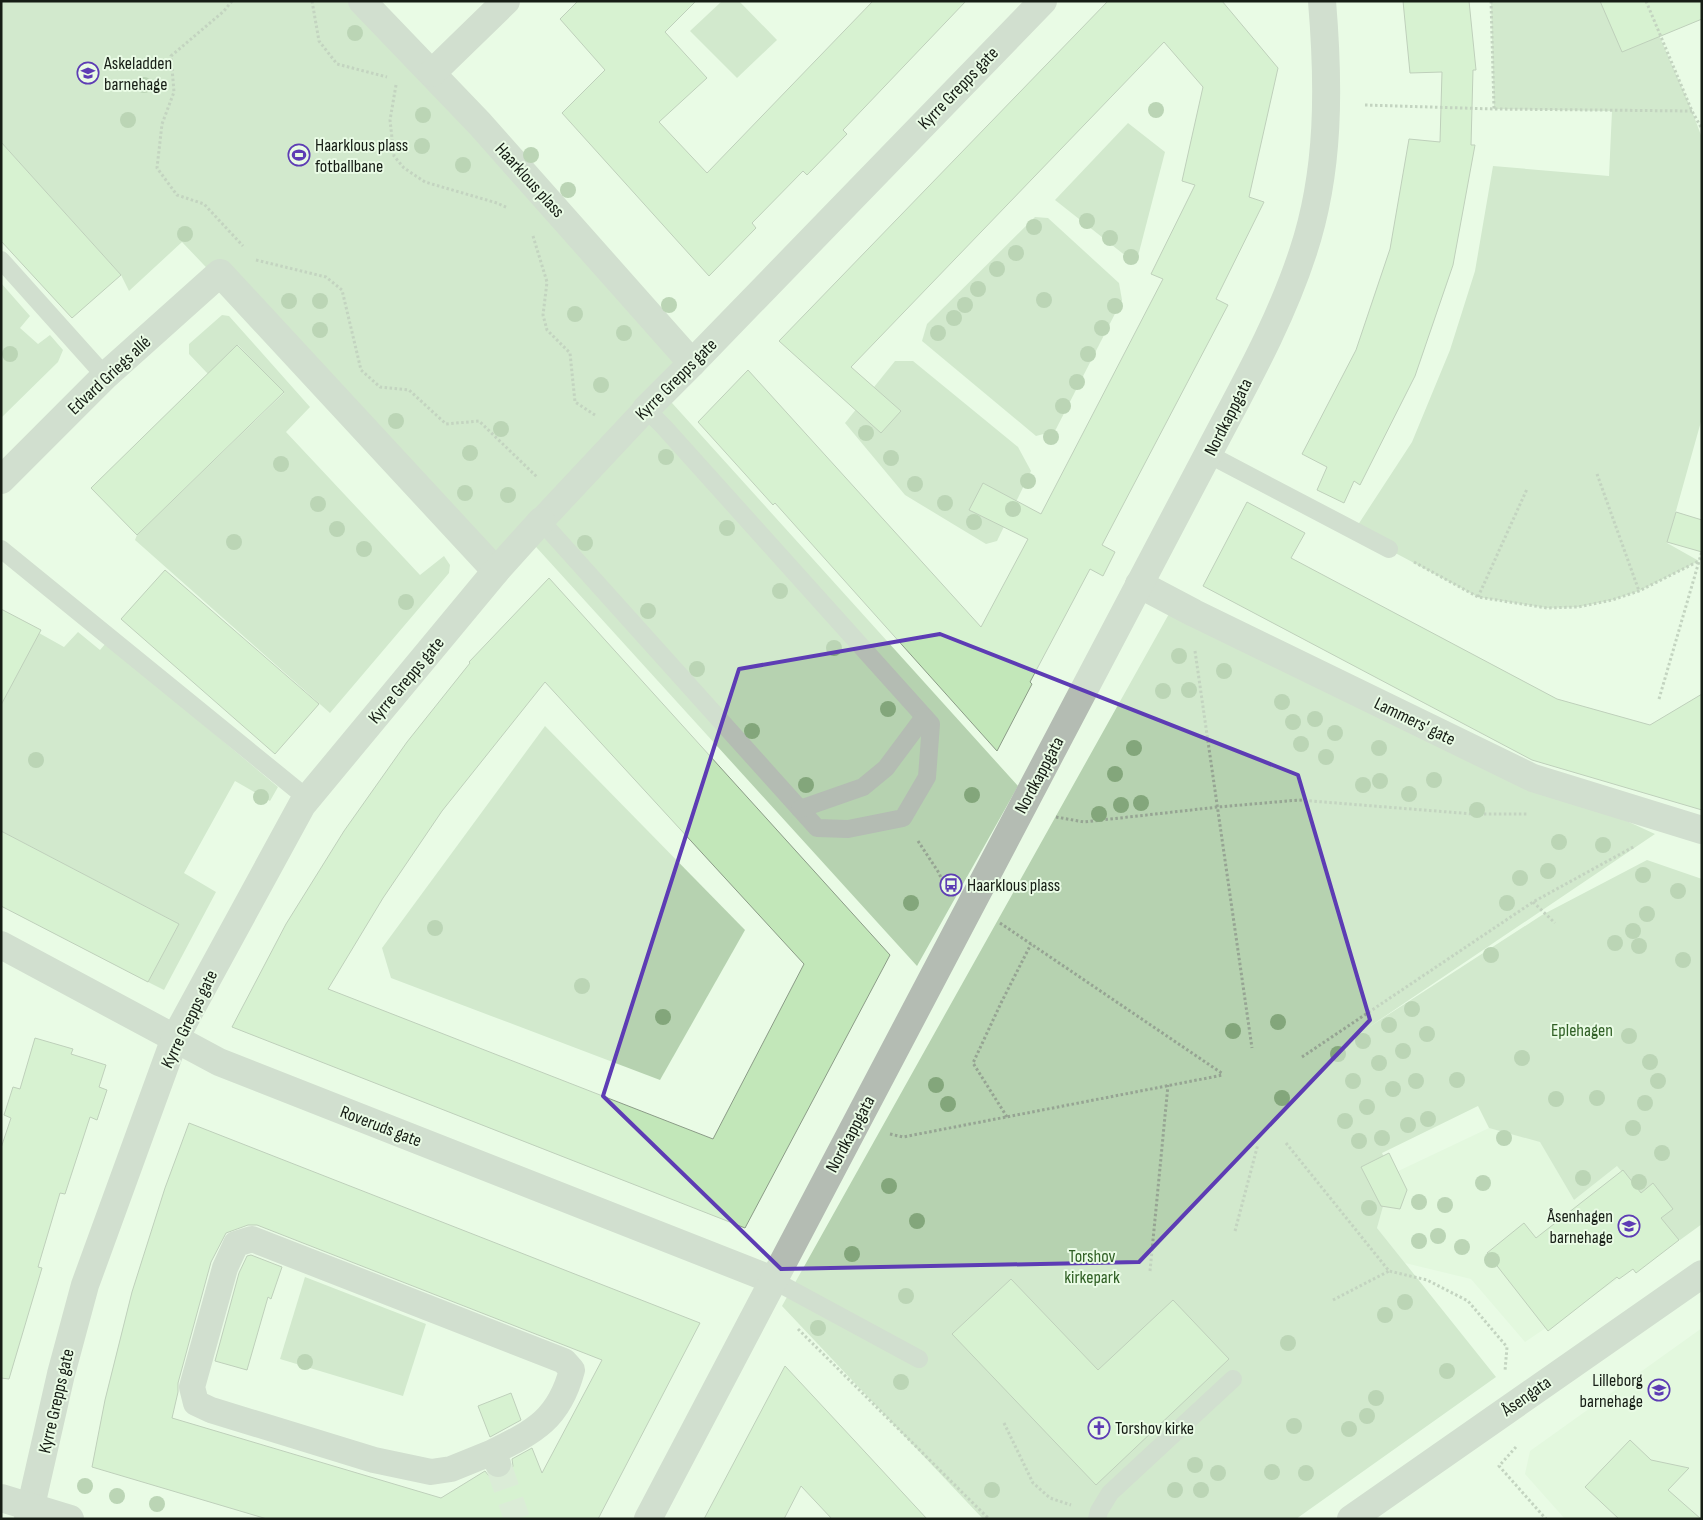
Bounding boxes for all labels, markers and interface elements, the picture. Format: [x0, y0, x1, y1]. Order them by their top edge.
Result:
street label: Kyrre Grepps gate [914, 43, 1003, 134]
place label: Askeladden barnehage [103, 53, 172, 95]
school or university icon: Askeladden barnehage [76, 61, 100, 85]
place label: Haarklous plass fotballbane [315, 135, 408, 177]
street label: Haarklous plass [491, 139, 569, 222]
sports icon: Haarklous plass fotballbane [287, 143, 311, 167]
street label: Edvard Griegs allé [63, 332, 155, 419]
street label: Kyrre Grepps gate [631, 334, 721, 424]
street label: Nordkappgata [1200, 375, 1257, 459]
street label: Kyrre Grepps gate [364, 633, 449, 728]
street label: Lammers' gate [1371, 693, 1459, 750]
street label: Nordkappgata [1010, 733, 1068, 817]
bus stop icon: Haarklous plass [939, 873, 963, 897]
place label: Haarklous plass [967, 875, 1060, 896]
street label: Kyrre Grepps gate [157, 967, 222, 1072]
park label: Eplehagen [1551, 1020, 1613, 1041]
street label: Nordkappgata [821, 1092, 879, 1176]
street label: Roveruds gate [337, 1101, 424, 1152]
place label: Åsenhagen barnehage [1546, 1206, 1613, 1248]
school or university icon: Åsenhagen barnehage [1617, 1214, 1641, 1238]
park label: Torshov kirkepark [1064, 1246, 1120, 1288]
street label: Kyrre Grepps gate [34, 1347, 79, 1455]
place label: Lilleborg barnehage [1580, 1370, 1643, 1412]
street label: Åsengata [1497, 1372, 1555, 1421]
school or university icon: Lilleborg barnehage [1647, 1378, 1671, 1402]
church icon: Torshov kirke [1087, 1416, 1111, 1440]
place label: Torshov kirke [1115, 1418, 1194, 1439]

